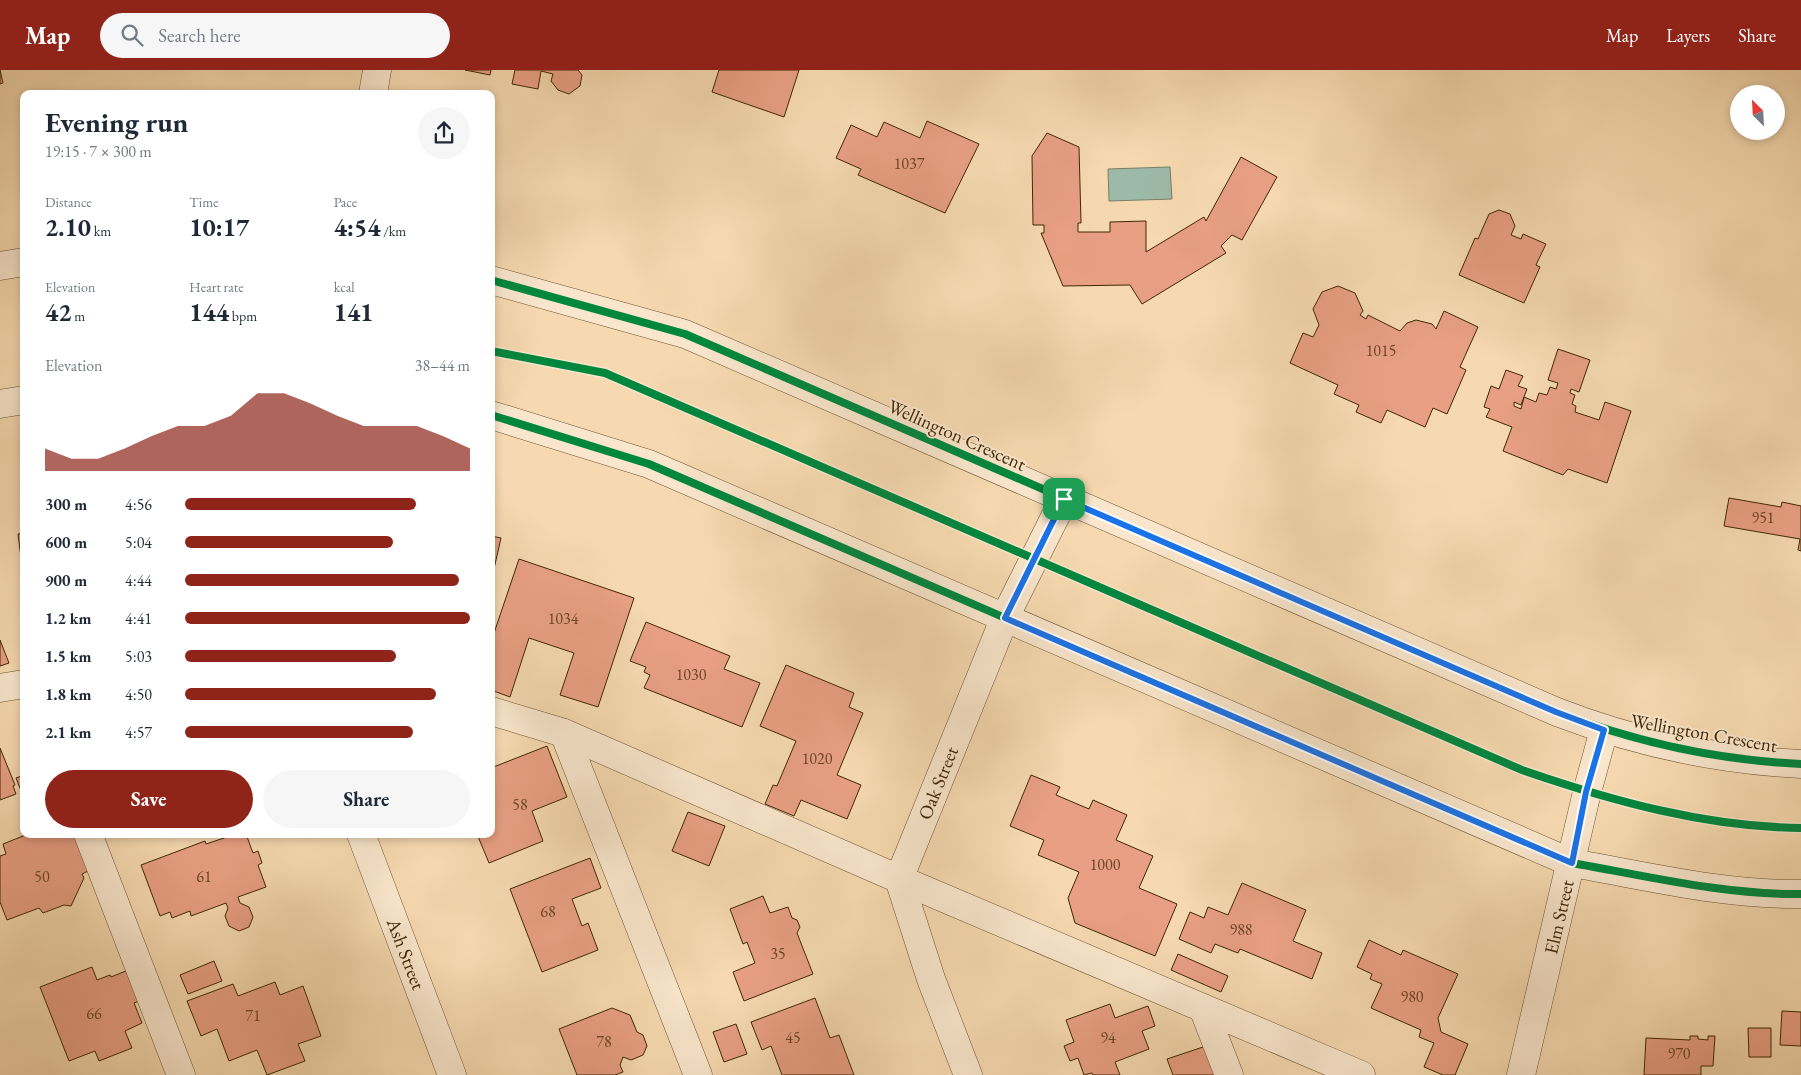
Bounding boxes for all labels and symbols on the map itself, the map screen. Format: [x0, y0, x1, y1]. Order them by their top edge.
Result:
north arrow [1730, 85, 1785, 140]
house number: 1037 [894, 153, 925, 174]
house number: 1015 [1366, 340, 1396, 361]
street label: Wellington Crescent [884, 393, 1030, 477]
pin [1043, 478, 1085, 520]
house number: 951 [1751, 507, 1775, 528]
house number: 1034 [548, 608, 579, 629]
house number: 1030 [676, 664, 707, 685]
street label: Wellington Crescent [1629, 708, 1779, 758]
street label: Oak Street [912, 743, 964, 823]
house number: 1020 [802, 748, 833, 769]
house number: 58 [512, 794, 528, 815]
house number: 1000 [1090, 854, 1121, 875]
house number: 50 [34, 866, 50, 887]
house number: 61 [196, 866, 212, 887]
street label: Elm Street [1538, 877, 1580, 957]
house number: 68 [540, 901, 556, 922]
street label: Ash Street [381, 914, 431, 993]
house number: 988 [1229, 919, 1253, 940]
house number: 35 [770, 943, 786, 964]
house number: 980 [1400, 986, 1424, 1007]
house number: 66 [86, 1003, 102, 1024]
house number: 71 [245, 1005, 261, 1026]
house number: 45 [785, 1027, 801, 1048]
house number: 94 [1100, 1027, 1116, 1048]
house number: 78 [596, 1031, 612, 1052]
house number: 970 [1667, 1043, 1691, 1064]

